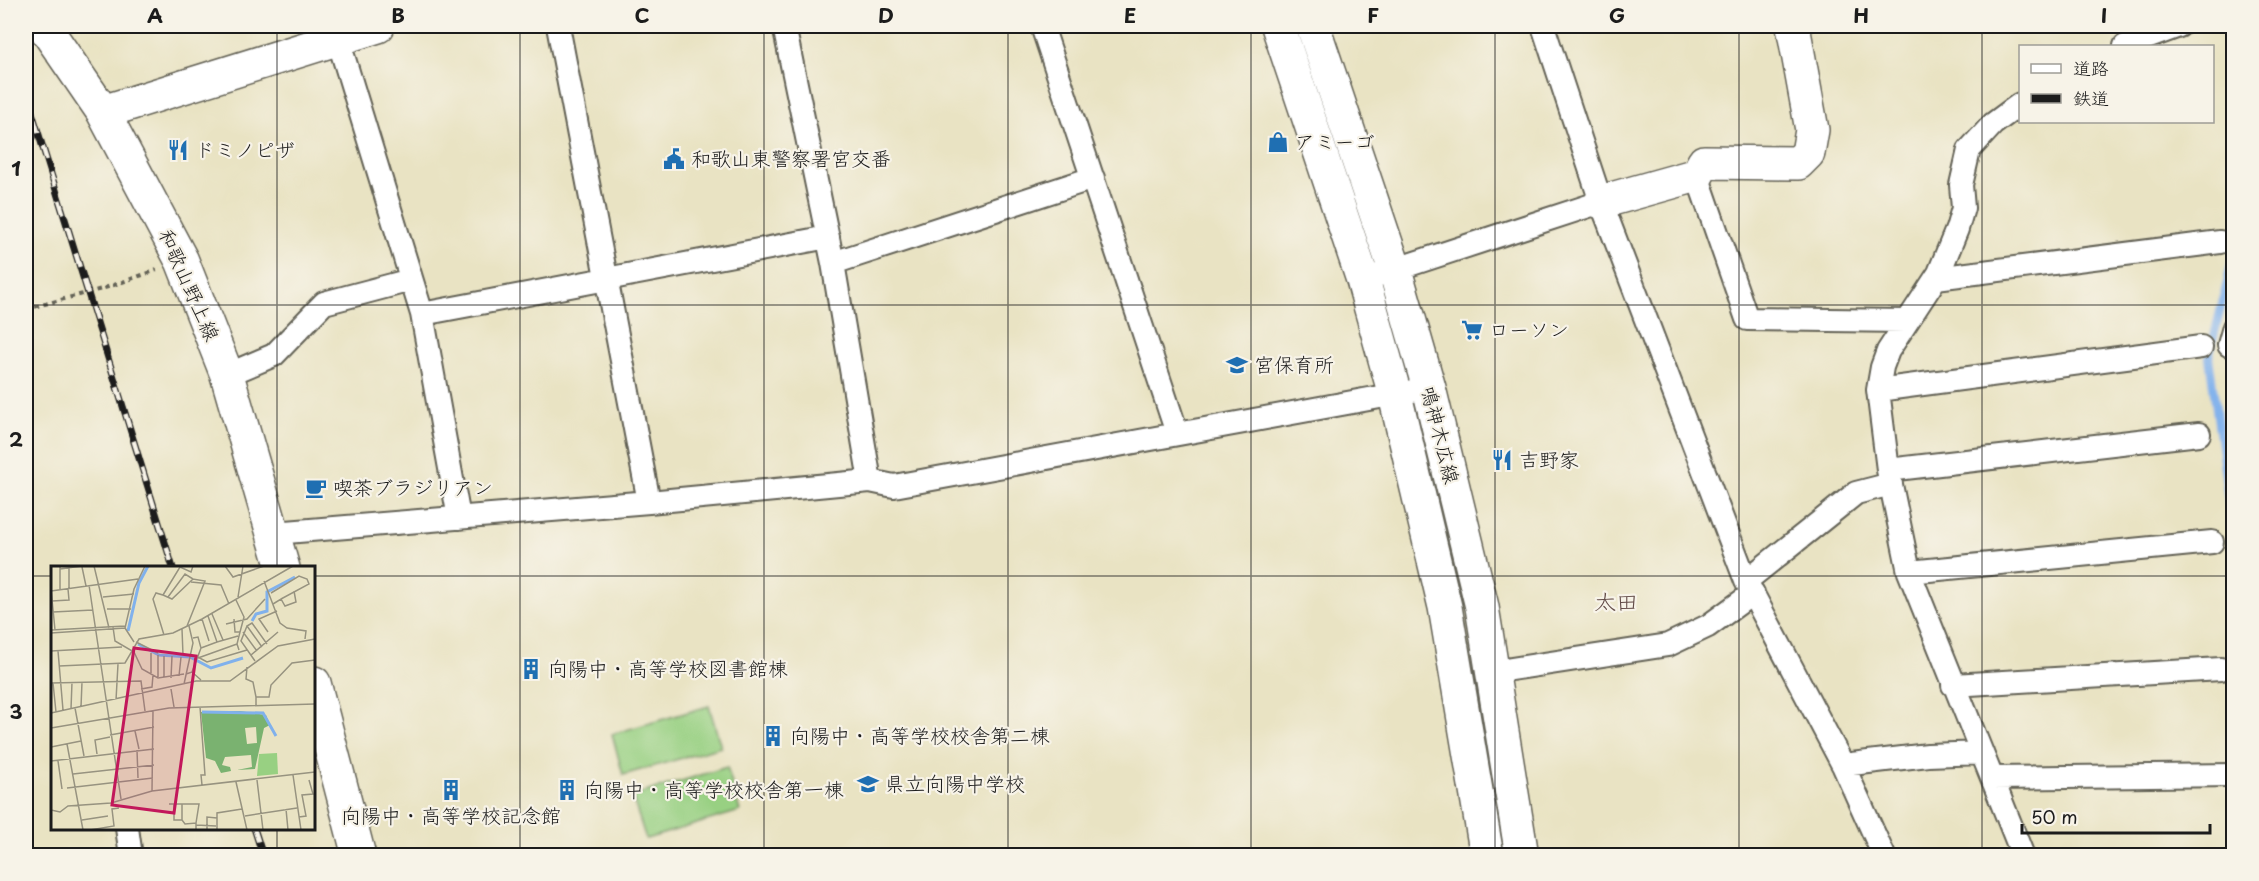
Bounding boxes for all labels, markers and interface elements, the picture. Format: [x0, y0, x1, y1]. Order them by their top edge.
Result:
text: A [147, 0, 163, 30]
text: B [391, 0, 405, 30]
text: C [634, 0, 650, 30]
text: D [878, 0, 894, 30]
text: E [1124, 0, 1136, 30]
text: F [1367, 0, 1379, 30]
text: G [1609, 0, 1625, 30]
text: H [1853, 0, 1869, 30]
text: I [2101, 0, 2107, 30]
legend [2019, 45, 2214, 123]
text: 道路 [2073, 54, 2109, 81]
text: 鉄道 [2073, 84, 2109, 111]
place label: アミーゴ [1295, 126, 1375, 156]
shop icon: アミーゴ [1266, 130, 1290, 154]
place label: ドミノピザ [195, 134, 295, 164]
restaurant icon: ドミノピザ [166, 138, 190, 162]
place label: 和歌山東警察署宮交番 [691, 143, 891, 173]
public building icon: 和歌山東警察署宮交番 [662, 147, 686, 171]
text: 1 [11, 153, 21, 183]
street label: 和歌山野上線 [152, 224, 228, 346]
place label: ローソン [1489, 314, 1569, 344]
supermarket icon: ローソン [1460, 318, 1484, 342]
place label: 宮保育所 [1254, 349, 1334, 379]
school or university icon: 宮保育所 [1225, 353, 1249, 377]
street label: 鳴神木広線 [1414, 383, 1468, 487]
text: 2 [9, 424, 23, 454]
place label: 吉野家 [1519, 444, 1579, 474]
restaurant icon: 吉野家 [1490, 448, 1514, 472]
place label: 喫茶ブラジリアン [333, 472, 493, 502]
cafe icon: 喫茶ブラジリアン [304, 476, 328, 500]
inset map [51, 566, 315, 830]
district label: 太田 [1594, 584, 1638, 617]
place label: 向陽中・高等学校図書館棟 [548, 653, 788, 683]
building icon: 向陽中・高等学校図書館棟 [519, 657, 543, 681]
text: 3 [9, 696, 23, 726]
place label: 向陽中・高等学校校舎第二棟 [790, 720, 1050, 750]
building icon: 向陽中・高等学校校舎第二棟 [761, 724, 785, 748]
place label: 県立向陽中学校 [885, 768, 1025, 798]
school or university icon: 県立向陽中学校 [856, 772, 880, 796]
place label: 向陽中・高等学校校舎第一棟 [584, 774, 844, 804]
building icon: 向陽中・高等学校記念館 [439, 778, 463, 802]
building icon: 向陽中・高等学校校舎第一棟 [555, 778, 579, 802]
scale bar [2022, 797, 2210, 835]
place label: 向陽中・高等学校記念館 [341, 800, 561, 830]
text: 50 m [2031, 803, 2078, 830]

